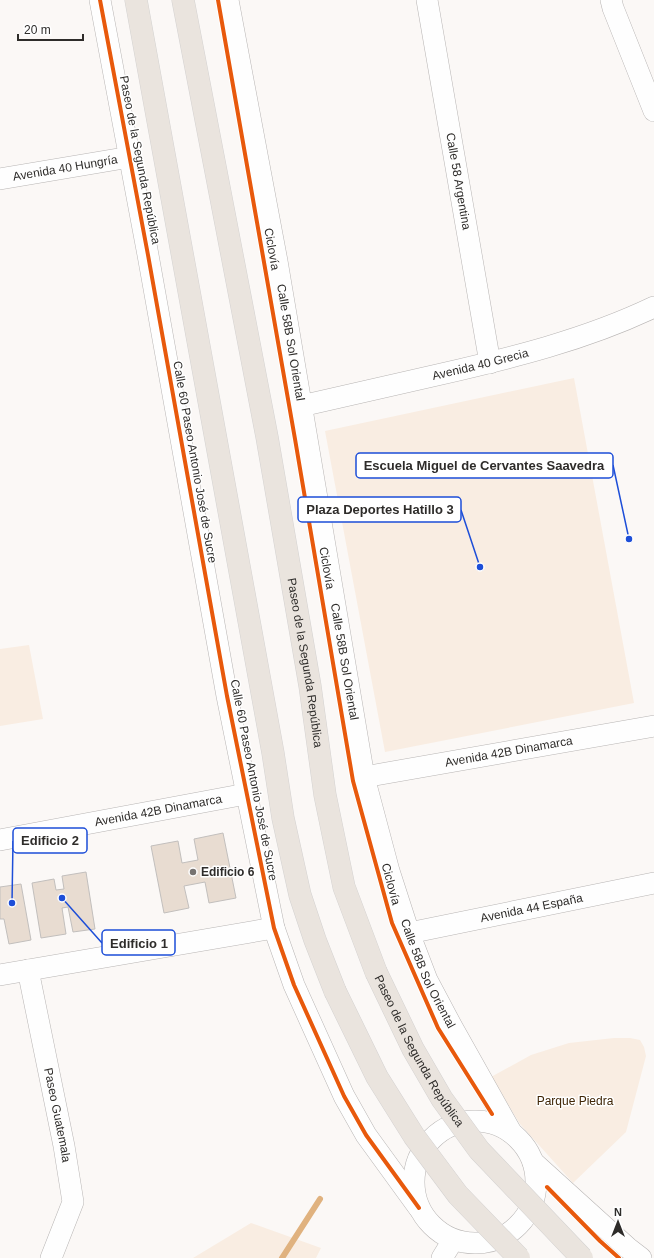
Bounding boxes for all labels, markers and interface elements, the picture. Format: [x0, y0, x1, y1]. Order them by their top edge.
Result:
scale bar [18, 16, 83, 42]
text: 20 m [24, 23, 51, 37]
street label: Paseo de la Segunda República [117, 75, 163, 246]
street label: Calle 58 Argentina [443, 132, 474, 231]
street label: Avenida 40 Hungría [12, 152, 119, 184]
street label: Ciclovía [261, 227, 283, 272]
street label: Calle 58B Sol Oriental [274, 283, 307, 402]
street label: Avenida 40 Grecia [431, 346, 530, 383]
street label: Calle 60 Paseo Antonio José de Sucre [170, 360, 220, 564]
callout: Escuela Miguel de Cervantes Saavedra [356, 453, 613, 478]
text: Escuela Miguel de Cervantes Saavedra [364, 458, 605, 473]
callout: Plaza Deportes Hatillo 3 [298, 497, 461, 522]
text: Plaza Deportes Hatillo 3 [306, 502, 454, 517]
street label: Ciclovía [316, 546, 338, 591]
street label: Paseo de la Segunda República [284, 577, 325, 749]
street label: Calle 58B Sol Oriental [328, 602, 361, 721]
street label: Calle 60 Paseo Antonio José de Sucre [228, 678, 280, 882]
street label: Avenida 42B Dinamarca [444, 733, 574, 770]
street label: Avenida 42B Dinamarca [93, 792, 223, 829]
callout: Edificio 2 [13, 828, 87, 853]
text: Edificio 2 [21, 833, 79, 848]
street label: Ciclovía [379, 862, 403, 907]
place label: Edificio 6 [201, 865, 255, 879]
marker: Edificio 6 [188, 867, 198, 877]
street label: Avenida 44 España [479, 891, 584, 925]
street label: Calle 58B Sol Oriental [398, 917, 458, 1031]
callout: Edificio 1 [102, 930, 175, 955]
text: Edificio 1 [110, 936, 168, 951]
street label: Paseo de la Segunda República [371, 973, 467, 1130]
street label: Paseo Guatemala [41, 1066, 74, 1164]
park label: Parque Piedra [537, 1094, 614, 1108]
north arrow [598, 1202, 638, 1242]
text: N [614, 1206, 622, 1218]

